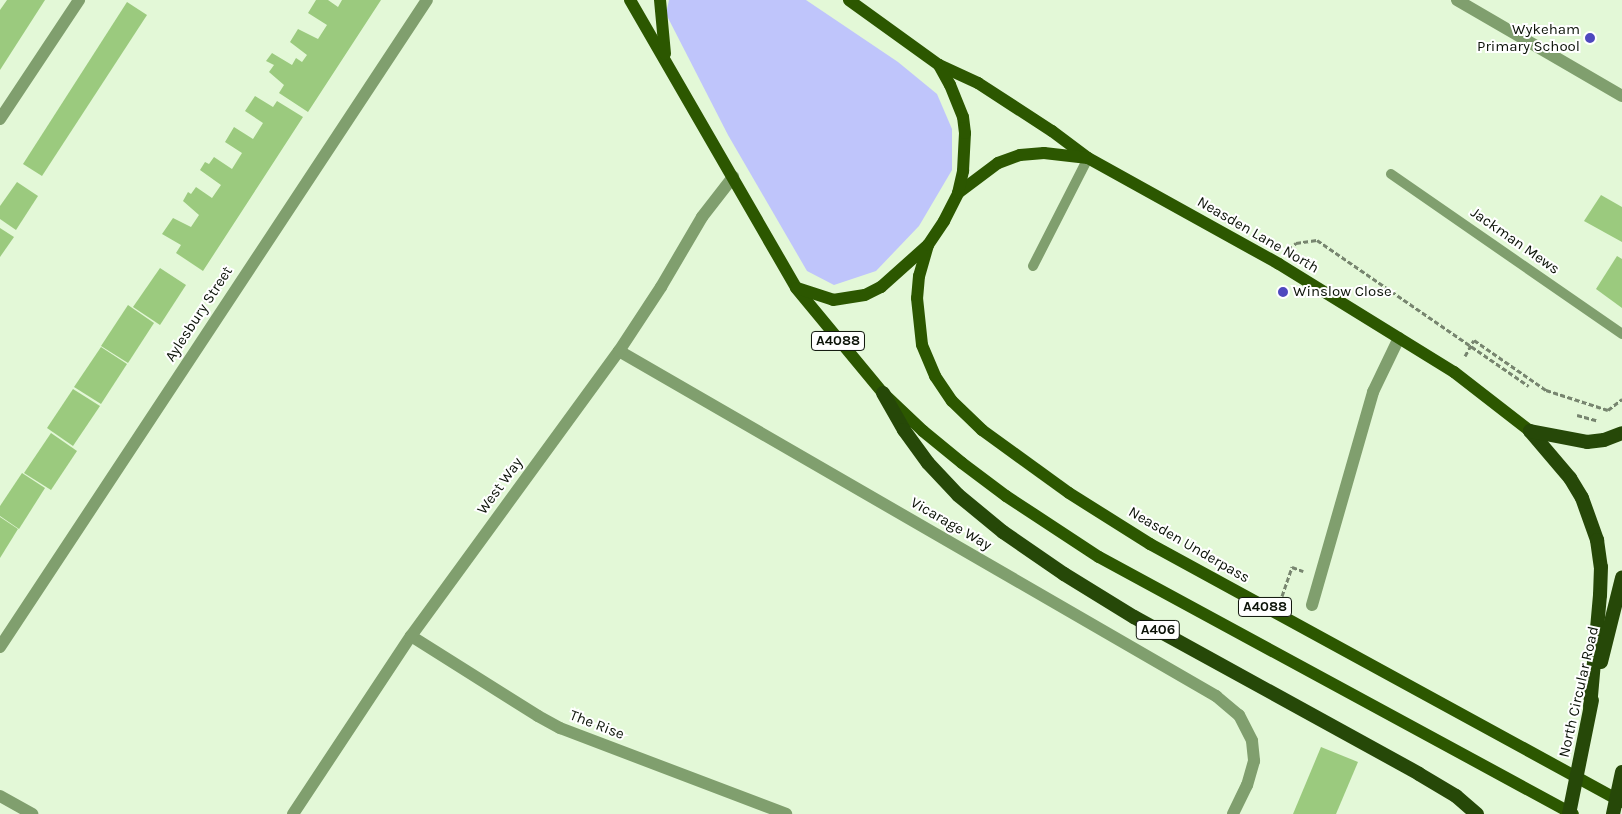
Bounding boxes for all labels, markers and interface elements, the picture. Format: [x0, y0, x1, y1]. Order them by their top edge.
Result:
place label: Wykeham Primary School [1477, 20, 1580, 55]
marker: Wykeham Primary School [1584, 32, 1596, 44]
street label: Neasden Lane North [1194, 193, 1322, 277]
street label: Jackman Mews [1467, 204, 1563, 278]
street label: Aylesbury Street [161, 263, 237, 365]
place label: Winslow Close [1293, 283, 1392, 301]
marker: Winslow Close [1277, 286, 1289, 298]
road number: A4088 [810, 330, 866, 352]
street label: West Way [473, 454, 527, 518]
street label: Vicarage Way [907, 494, 995, 554]
street label: Neasden Underpass [1125, 503, 1253, 587]
road number: A4088 [1238, 596, 1292, 618]
road number: A406 [1136, 618, 1180, 642]
street label: North Circular Road [1555, 625, 1603, 759]
street label: The Rise [567, 706, 627, 744]

